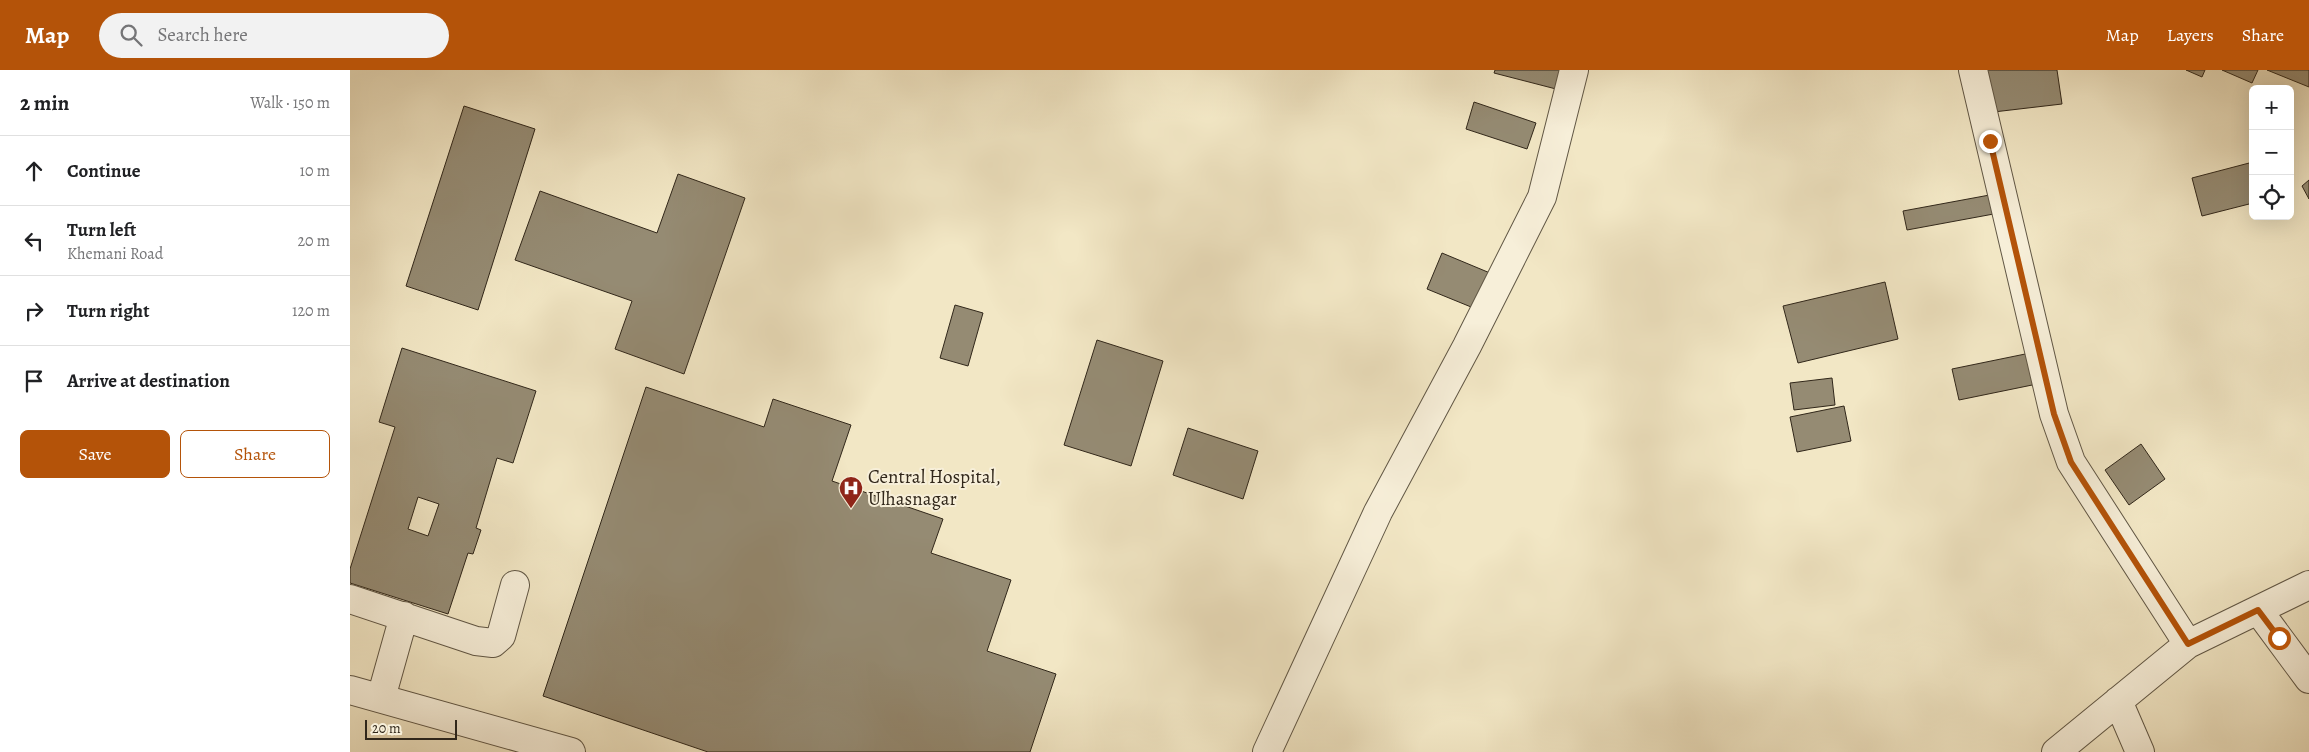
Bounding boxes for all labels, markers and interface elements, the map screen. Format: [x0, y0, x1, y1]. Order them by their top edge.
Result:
search box [99, 13, 449, 58]
text: Map [25, 19, 69, 51]
icon: search [117, 21, 145, 49]
text: Search here [157, 22, 248, 48]
text: Map [2106, 23, 2139, 47]
text: Layers [2167, 23, 2214, 47]
text: Share [2242, 23, 2284, 47]
map controls [2249, 85, 2294, 220]
button: + [2249, 85, 2294, 130]
text: 2 min [20, 89, 69, 117]
text: Walk · 150 m [250, 92, 330, 114]
route end [1979, 130, 2002, 153]
button: − [2249, 130, 2294, 175]
icon: ahead [20, 157, 48, 185]
text: Continue [67, 158, 141, 184]
text: 10 m [300, 160, 330, 182]
button: locate [2249, 175, 2294, 220]
text: Turn left [67, 217, 136, 243]
icon: left [20, 227, 48, 255]
text: 20 m [297, 230, 330, 252]
text: Khemani Road [67, 243, 163, 265]
icon: right [20, 297, 48, 325]
text: Turn right [67, 298, 149, 324]
text: 120 m [292, 300, 330, 322]
icon: arrive [20, 367, 48, 395]
text: Arrive at destination [67, 368, 230, 394]
button: Save [20, 430, 170, 478]
button: Share [180, 430, 330, 478]
place label: Central Hospital, Ulhasnagar [868, 464, 1001, 512]
hospital icon: Central Hospital, Ulhasnagar [838, 475, 864, 509]
route start [2268, 627, 2291, 650]
scale bar [365, 717, 458, 740]
text: 20 m [372, 719, 401, 738]

